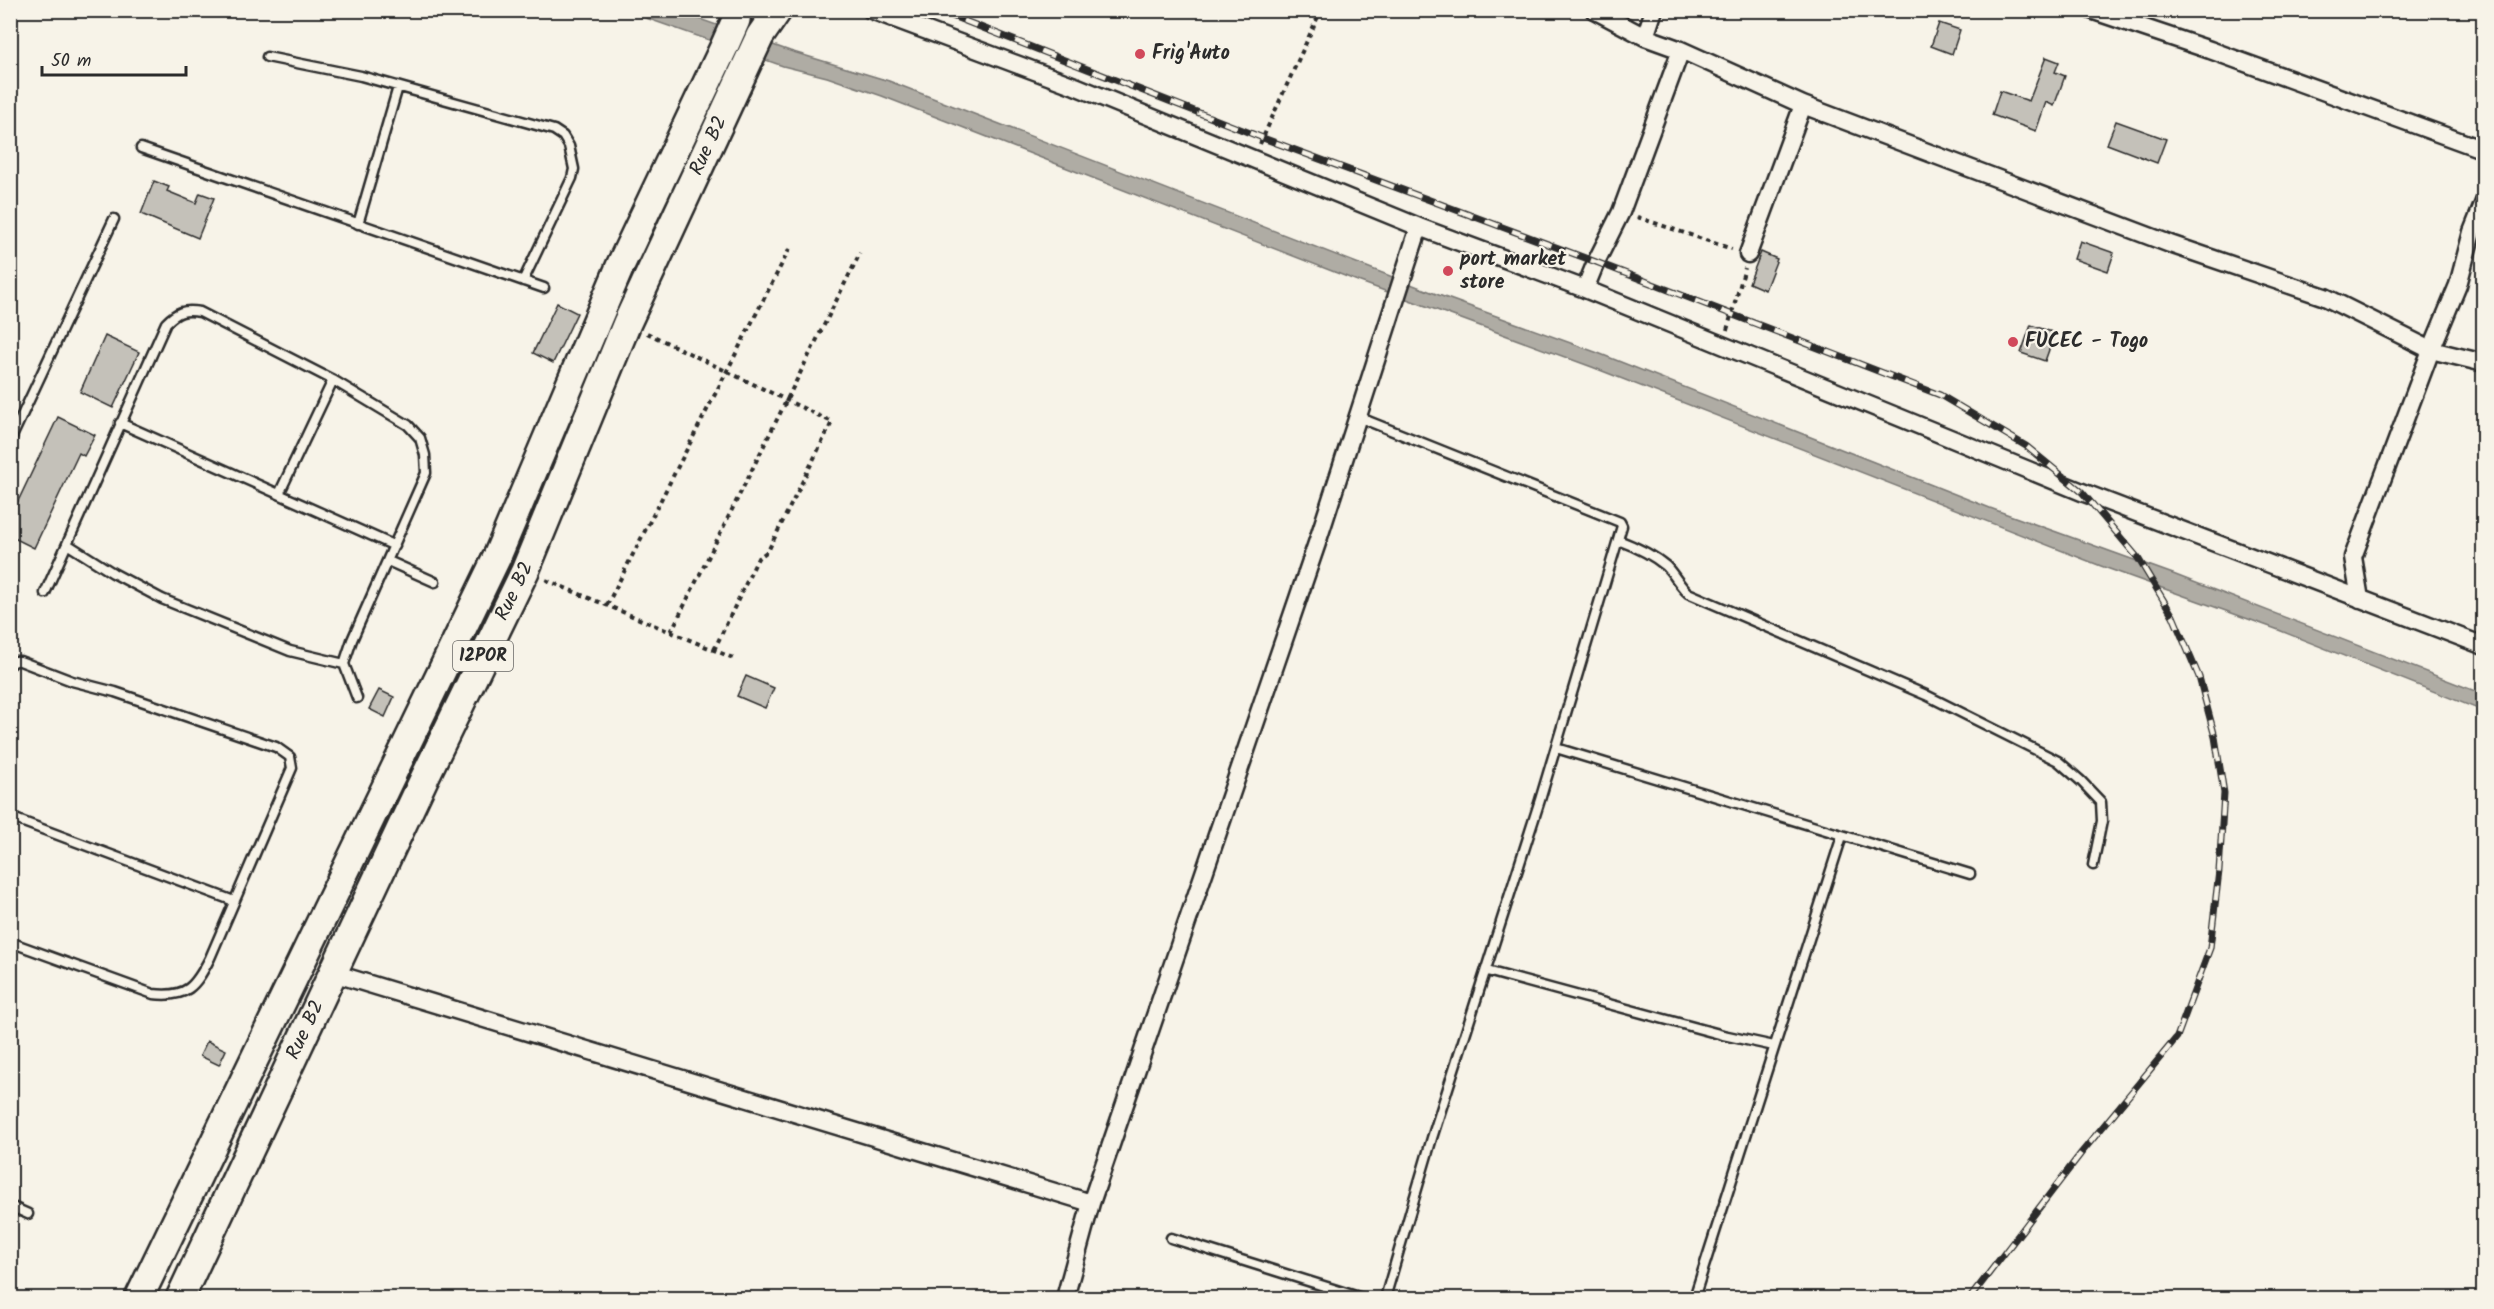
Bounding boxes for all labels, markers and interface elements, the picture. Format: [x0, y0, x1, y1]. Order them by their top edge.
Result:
place label: Frig'Auto [1152, 38, 1230, 70]
scale bar [42, 39, 186, 77]
text: 50 m [51, 47, 91, 76]
marker: Frig'Auto [1133, 47, 1147, 61]
street label: Rue B2 [681, 111, 737, 181]
place label: port market store [1459, 244, 1567, 299]
marker: port market store [1441, 264, 1455, 278]
place label: FUCEC - Togo [2025, 326, 2148, 358]
marker: FUCEC - Togo [2006, 335, 2020, 349]
street label: Rue B2 [487, 557, 543, 627]
road number: 12POR [453, 641, 513, 671]
street label: Rue B2 [278, 995, 334, 1065]

